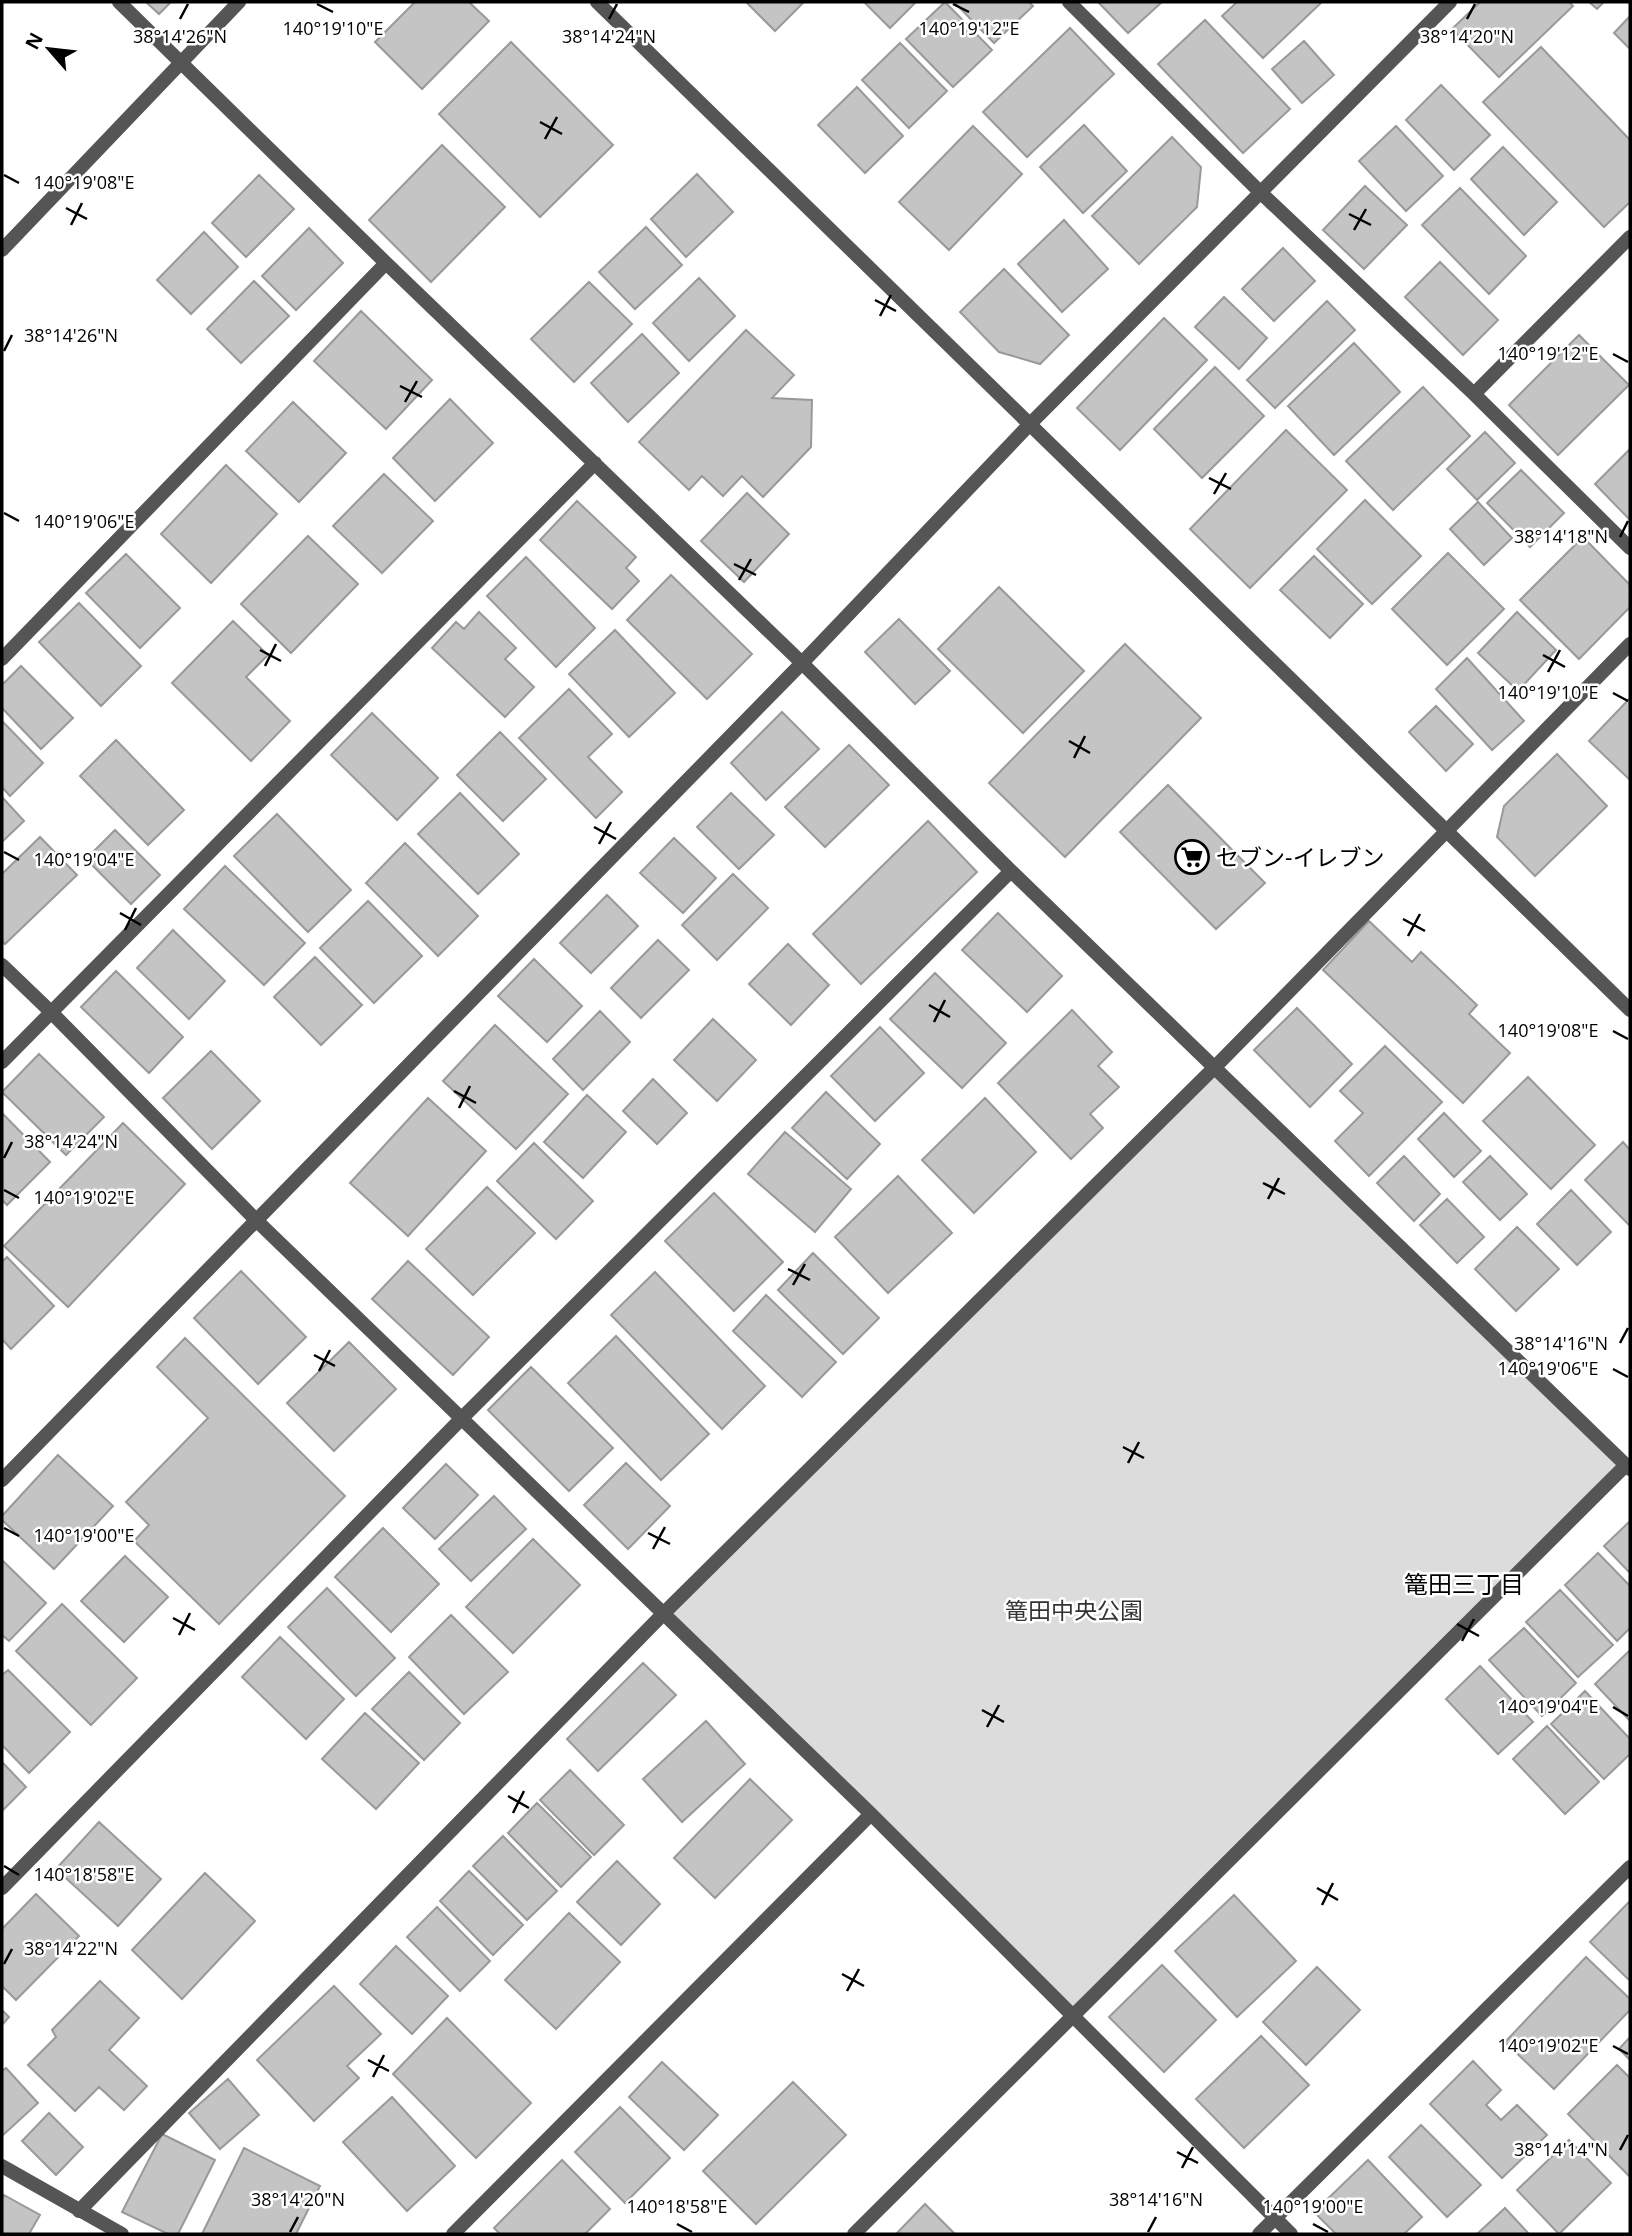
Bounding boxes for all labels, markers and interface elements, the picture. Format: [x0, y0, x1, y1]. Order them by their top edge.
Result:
north arrow [14, 14, 84, 84]
text: 140°19'10"E [283, 16, 383, 40]
text: 140°19'12"E [919, 16, 1019, 40]
text: 38°14'26"N [133, 24, 227, 48]
text: 38°14'24"N [562, 24, 656, 48]
text: 38°14'20"N [1420, 24, 1514, 48]
text: N [19, 28, 49, 54]
text: 140°19'08"E [34, 170, 134, 194]
text: 38°14'26"N [24, 323, 118, 347]
text: 140°19'12"E [1498, 341, 1598, 365]
text: 140°19'06"E [34, 509, 134, 533]
text: 38°14'18"N [1514, 524, 1608, 548]
text: 140°19'10"E [1498, 680, 1598, 704]
supermarket icon: セブン-イレブン [1173, 838, 1211, 876]
place label: セブン-イレブン [1216, 841, 1384, 873]
text: 140°19'04"E [34, 847, 134, 871]
text: 140°19'08"E [1498, 1018, 1598, 1042]
text: 38°14'24"N [24, 1129, 118, 1153]
text: 140°19'02"E [34, 1185, 134, 1209]
text: 38°14'16"N [1514, 1331, 1608, 1355]
text: 140°19'06"E [1498, 1356, 1598, 1380]
text: 140°19'00"E [34, 1523, 134, 1547]
district label: 篭田三丁目 [1404, 1567, 1524, 1600]
park label: 篭田中央公園 [1005, 1594, 1143, 1626]
text: 140°19'04"E [1498, 1694, 1598, 1718]
text: 140°18'58"E [34, 1862, 134, 1886]
text: 38°14'22"N [24, 1936, 118, 1960]
text: 140°19'02"E [1498, 2033, 1598, 2057]
text: 38°14'14"N [1514, 2137, 1608, 2161]
text: 38°14'20"N [251, 2187, 345, 2211]
text: 38°14'16"N [1109, 2187, 1203, 2211]
text: 140°18'58"E [627, 2194, 727, 2218]
text: 140°19'00"E [1263, 2194, 1363, 2218]

